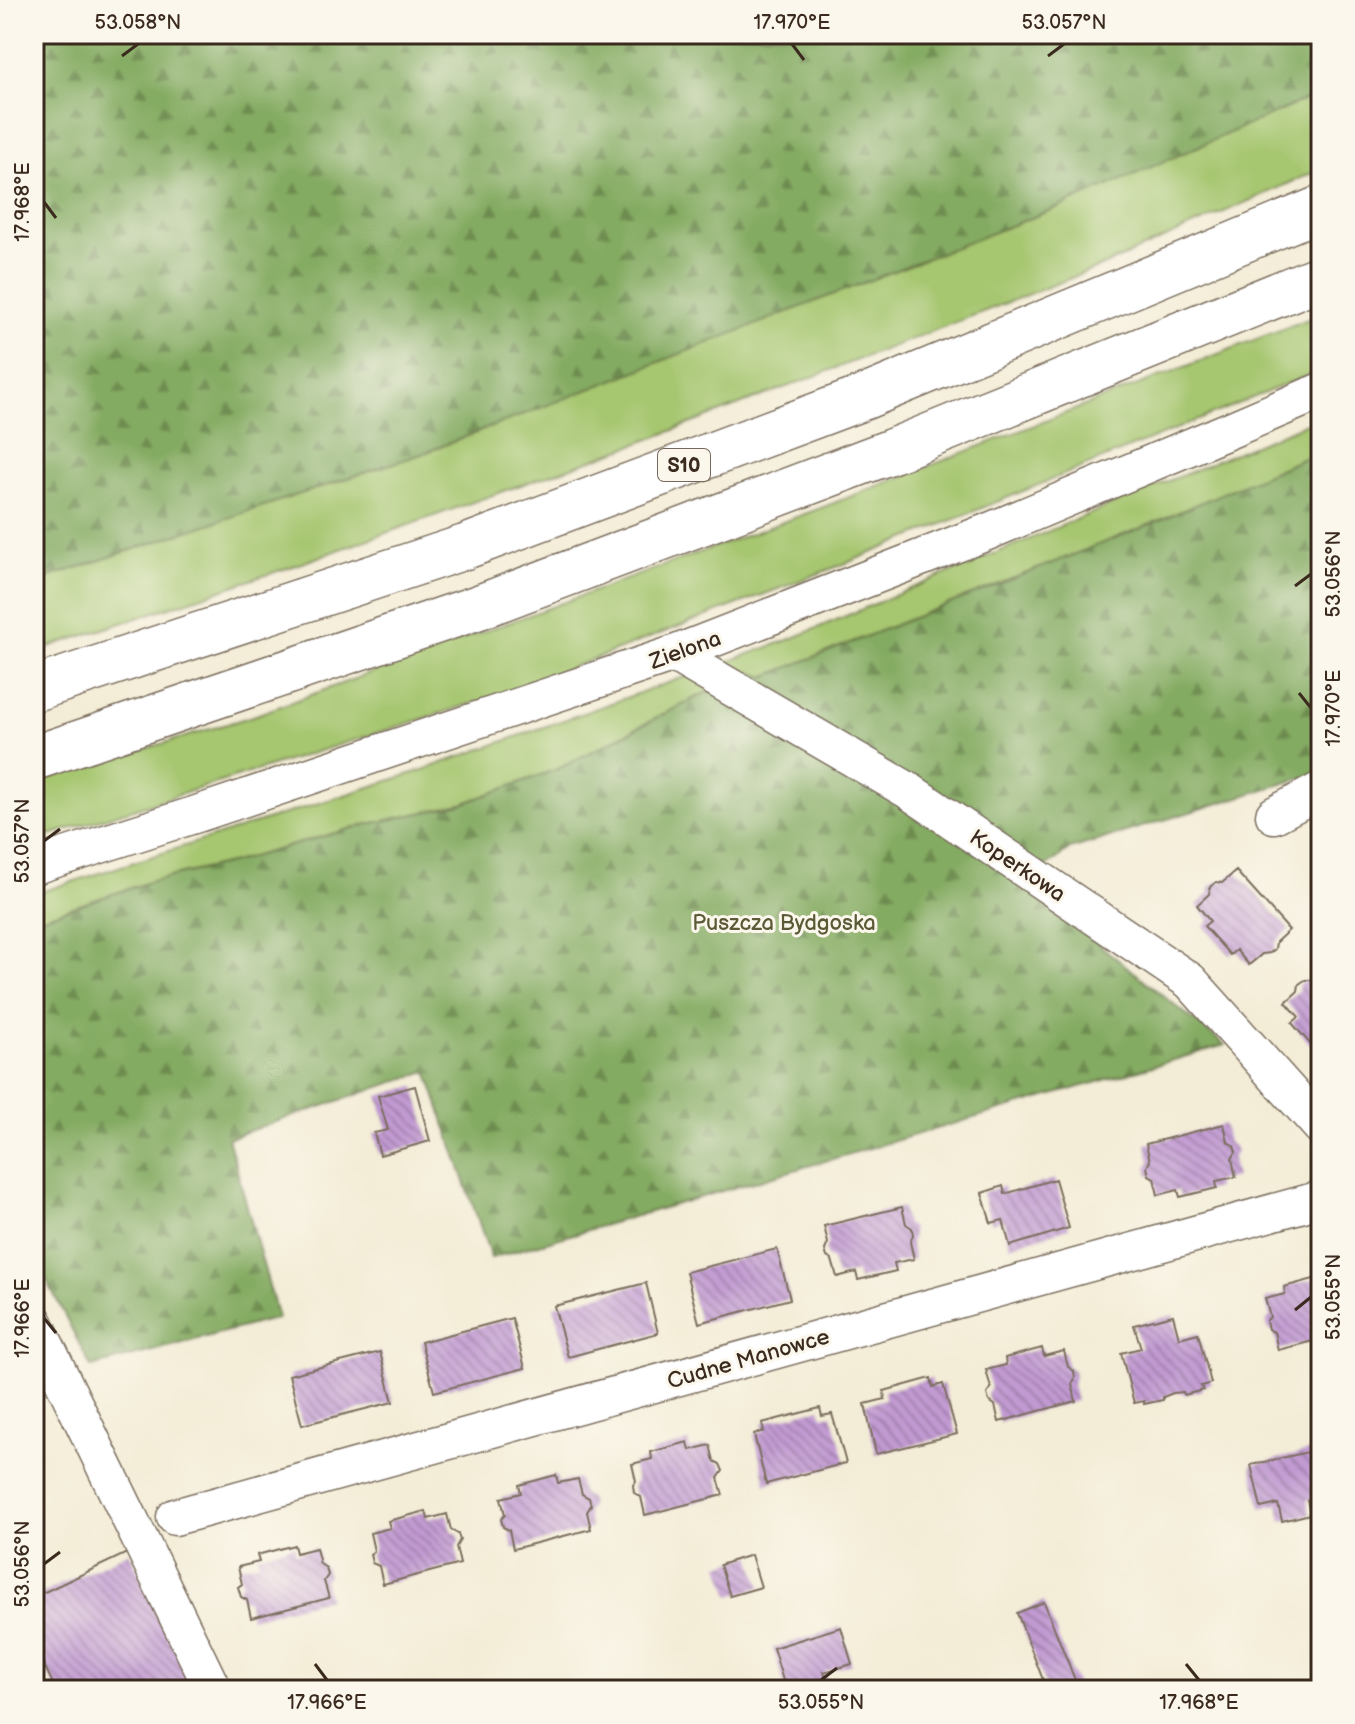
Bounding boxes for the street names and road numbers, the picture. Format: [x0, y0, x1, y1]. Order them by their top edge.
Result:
road number: S10 [658, 449, 710, 481]
street label: Zielona [645, 625, 725, 676]
street label: Koperkowa [964, 824, 1070, 908]
street label: Cudne Manowce [664, 1323, 833, 1395]

